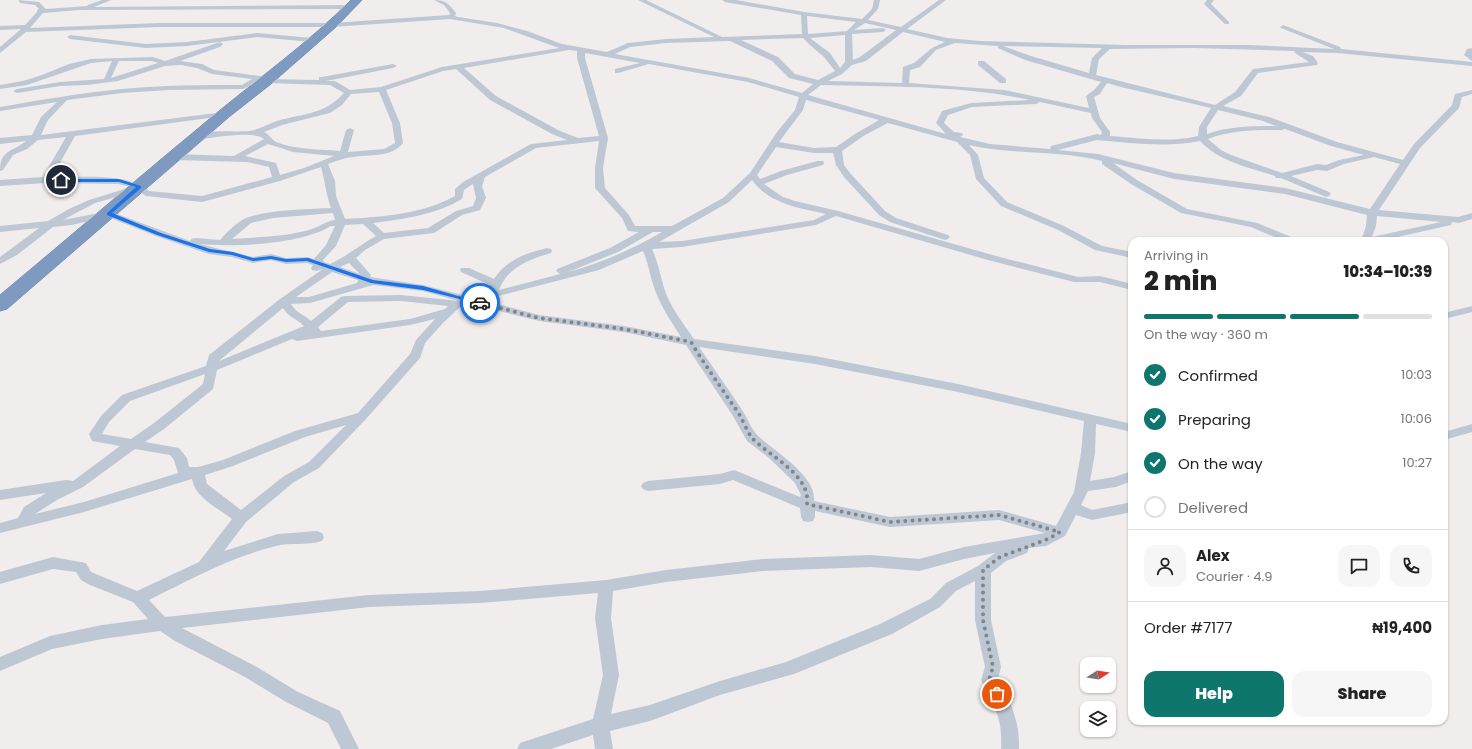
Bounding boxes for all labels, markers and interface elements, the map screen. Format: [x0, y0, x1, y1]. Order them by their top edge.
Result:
pin [44, 163, 78, 197]
icon: home [50, 169, 72, 191]
text: Arriving in [1144, 246, 1208, 265]
text: 10:34–10:39 [1344, 261, 1432, 282]
text: 2 min [1144, 263, 1217, 299]
courier [460, 283, 500, 323]
icon: car [469, 292, 491, 314]
text: On the way · 360 m [1144, 325, 1268, 344]
icon: check [1144, 364, 1166, 386]
text: Confirmed [1178, 365, 1258, 386]
text: 10:03 [1401, 365, 1432, 384]
icon: check [1144, 408, 1166, 430]
text: Preparing [1178, 409, 1251, 430]
text: 10:06 [1400, 409, 1432, 428]
icon: check [1144, 452, 1166, 474]
text: On the way [1178, 453, 1263, 474]
text: 10:27 [1402, 453, 1432, 472]
text: Delivered [1178, 497, 1248, 518]
button: person [1144, 545, 1186, 587]
text: Alex [1196, 545, 1230, 566]
button: chat [1338, 545, 1380, 587]
button: phone [1390, 545, 1432, 587]
text: Courier · 4.9 [1196, 567, 1272, 586]
text: Order #7177 [1144, 617, 1232, 638]
text: ₦19,400 [1372, 617, 1432, 638]
north arrow [1080, 657, 1116, 693]
map controls [1080, 657, 1116, 737]
button: Help [1144, 671, 1284, 717]
button: Share [1292, 671, 1432, 717]
pin [980, 677, 1014, 711]
icon: bag [986, 683, 1008, 705]
button: layers [1080, 701, 1116, 737]

